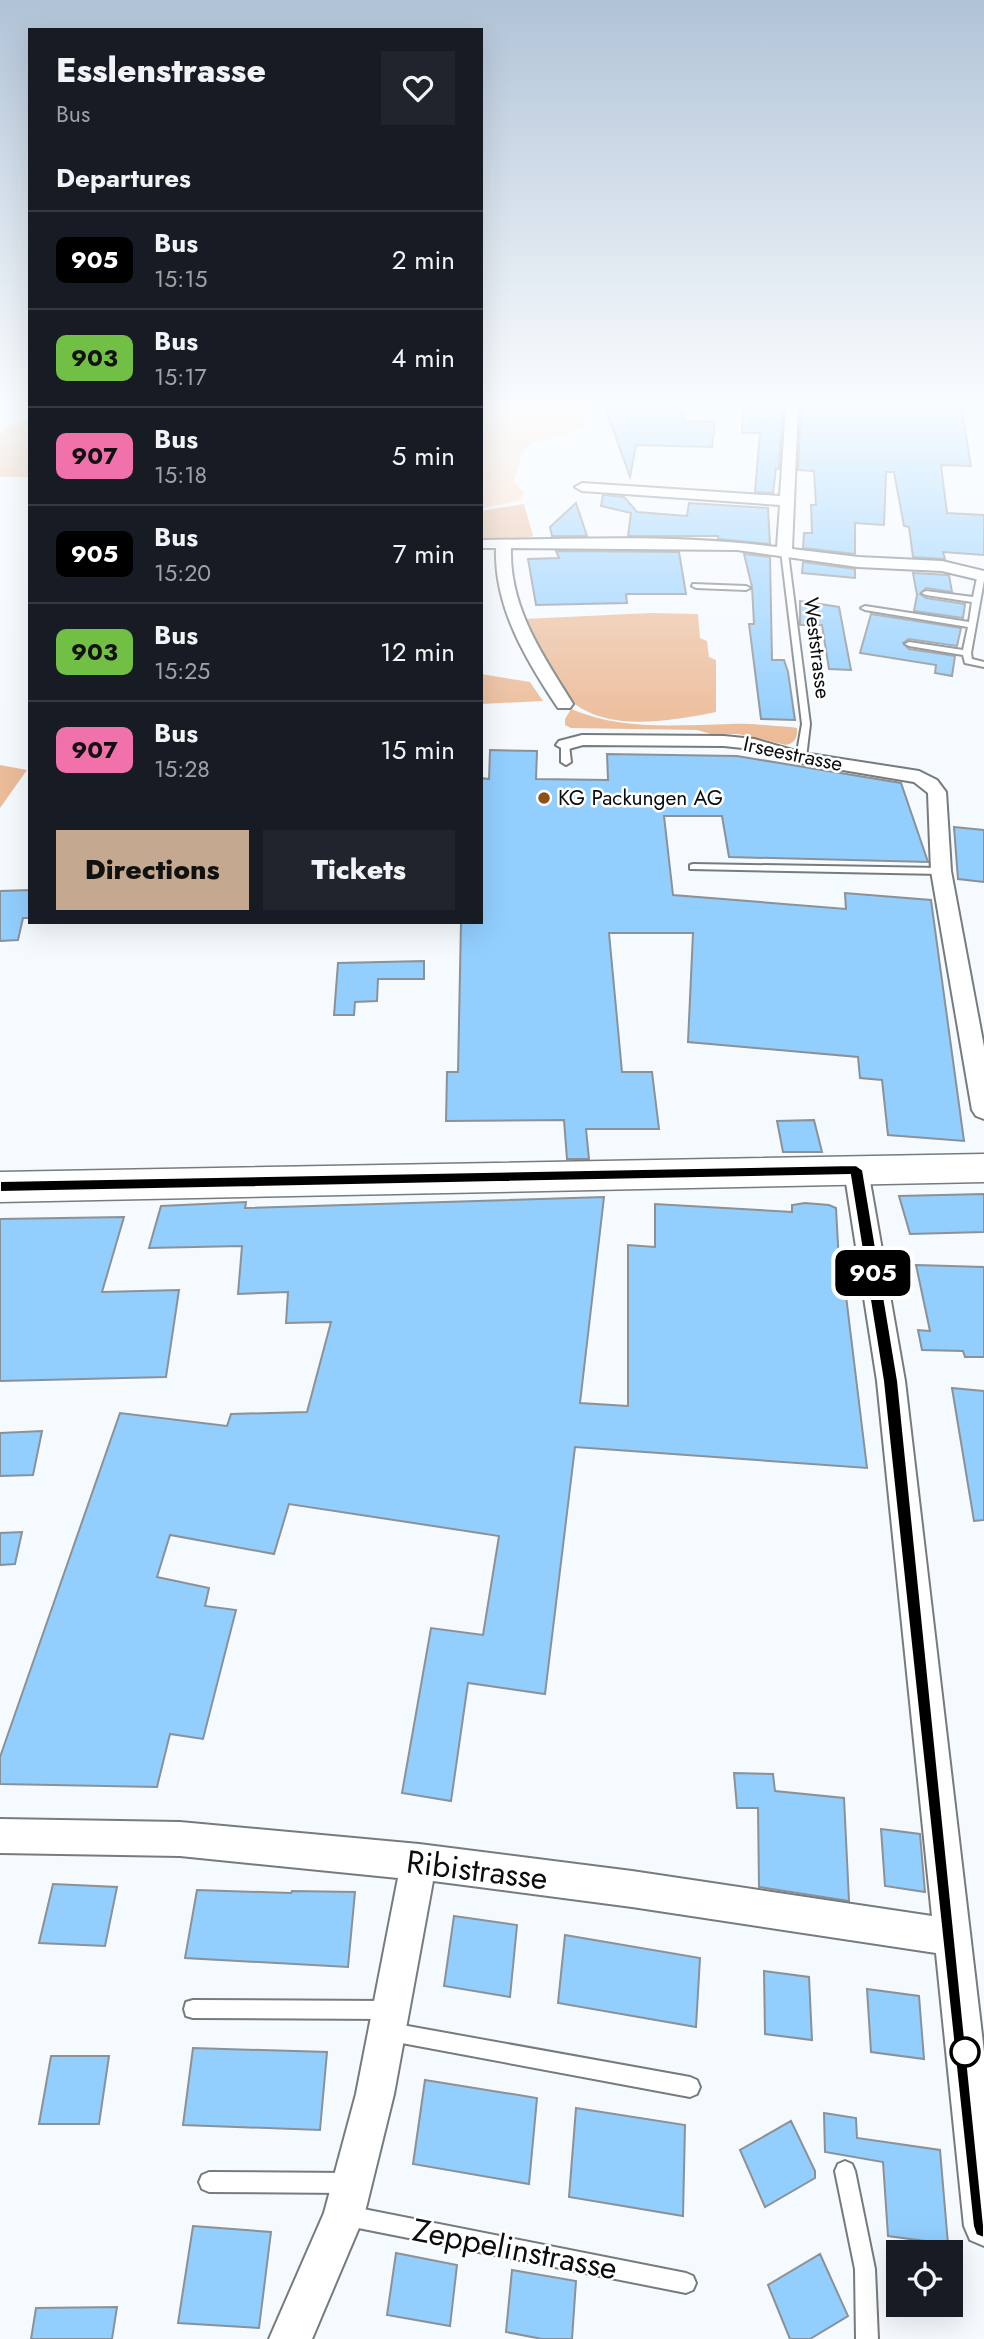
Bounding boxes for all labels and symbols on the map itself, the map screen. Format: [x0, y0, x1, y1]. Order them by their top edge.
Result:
street label: Weststrasse [796, 596, 838, 701]
street label: Irseestrasse [740, 729, 846, 779]
place label: KG Packungen AG [558, 783, 723, 813]
marker: KG Packungen AG [536, 790, 552, 806]
line badge: 905 [833, 1250, 913, 1296]
street label: Ribistrasse [404, 1839, 550, 1901]
unlabelled marker [950, 2037, 980, 2067]
street label: Zeppelinstrasse [409, 2207, 621, 2291]

